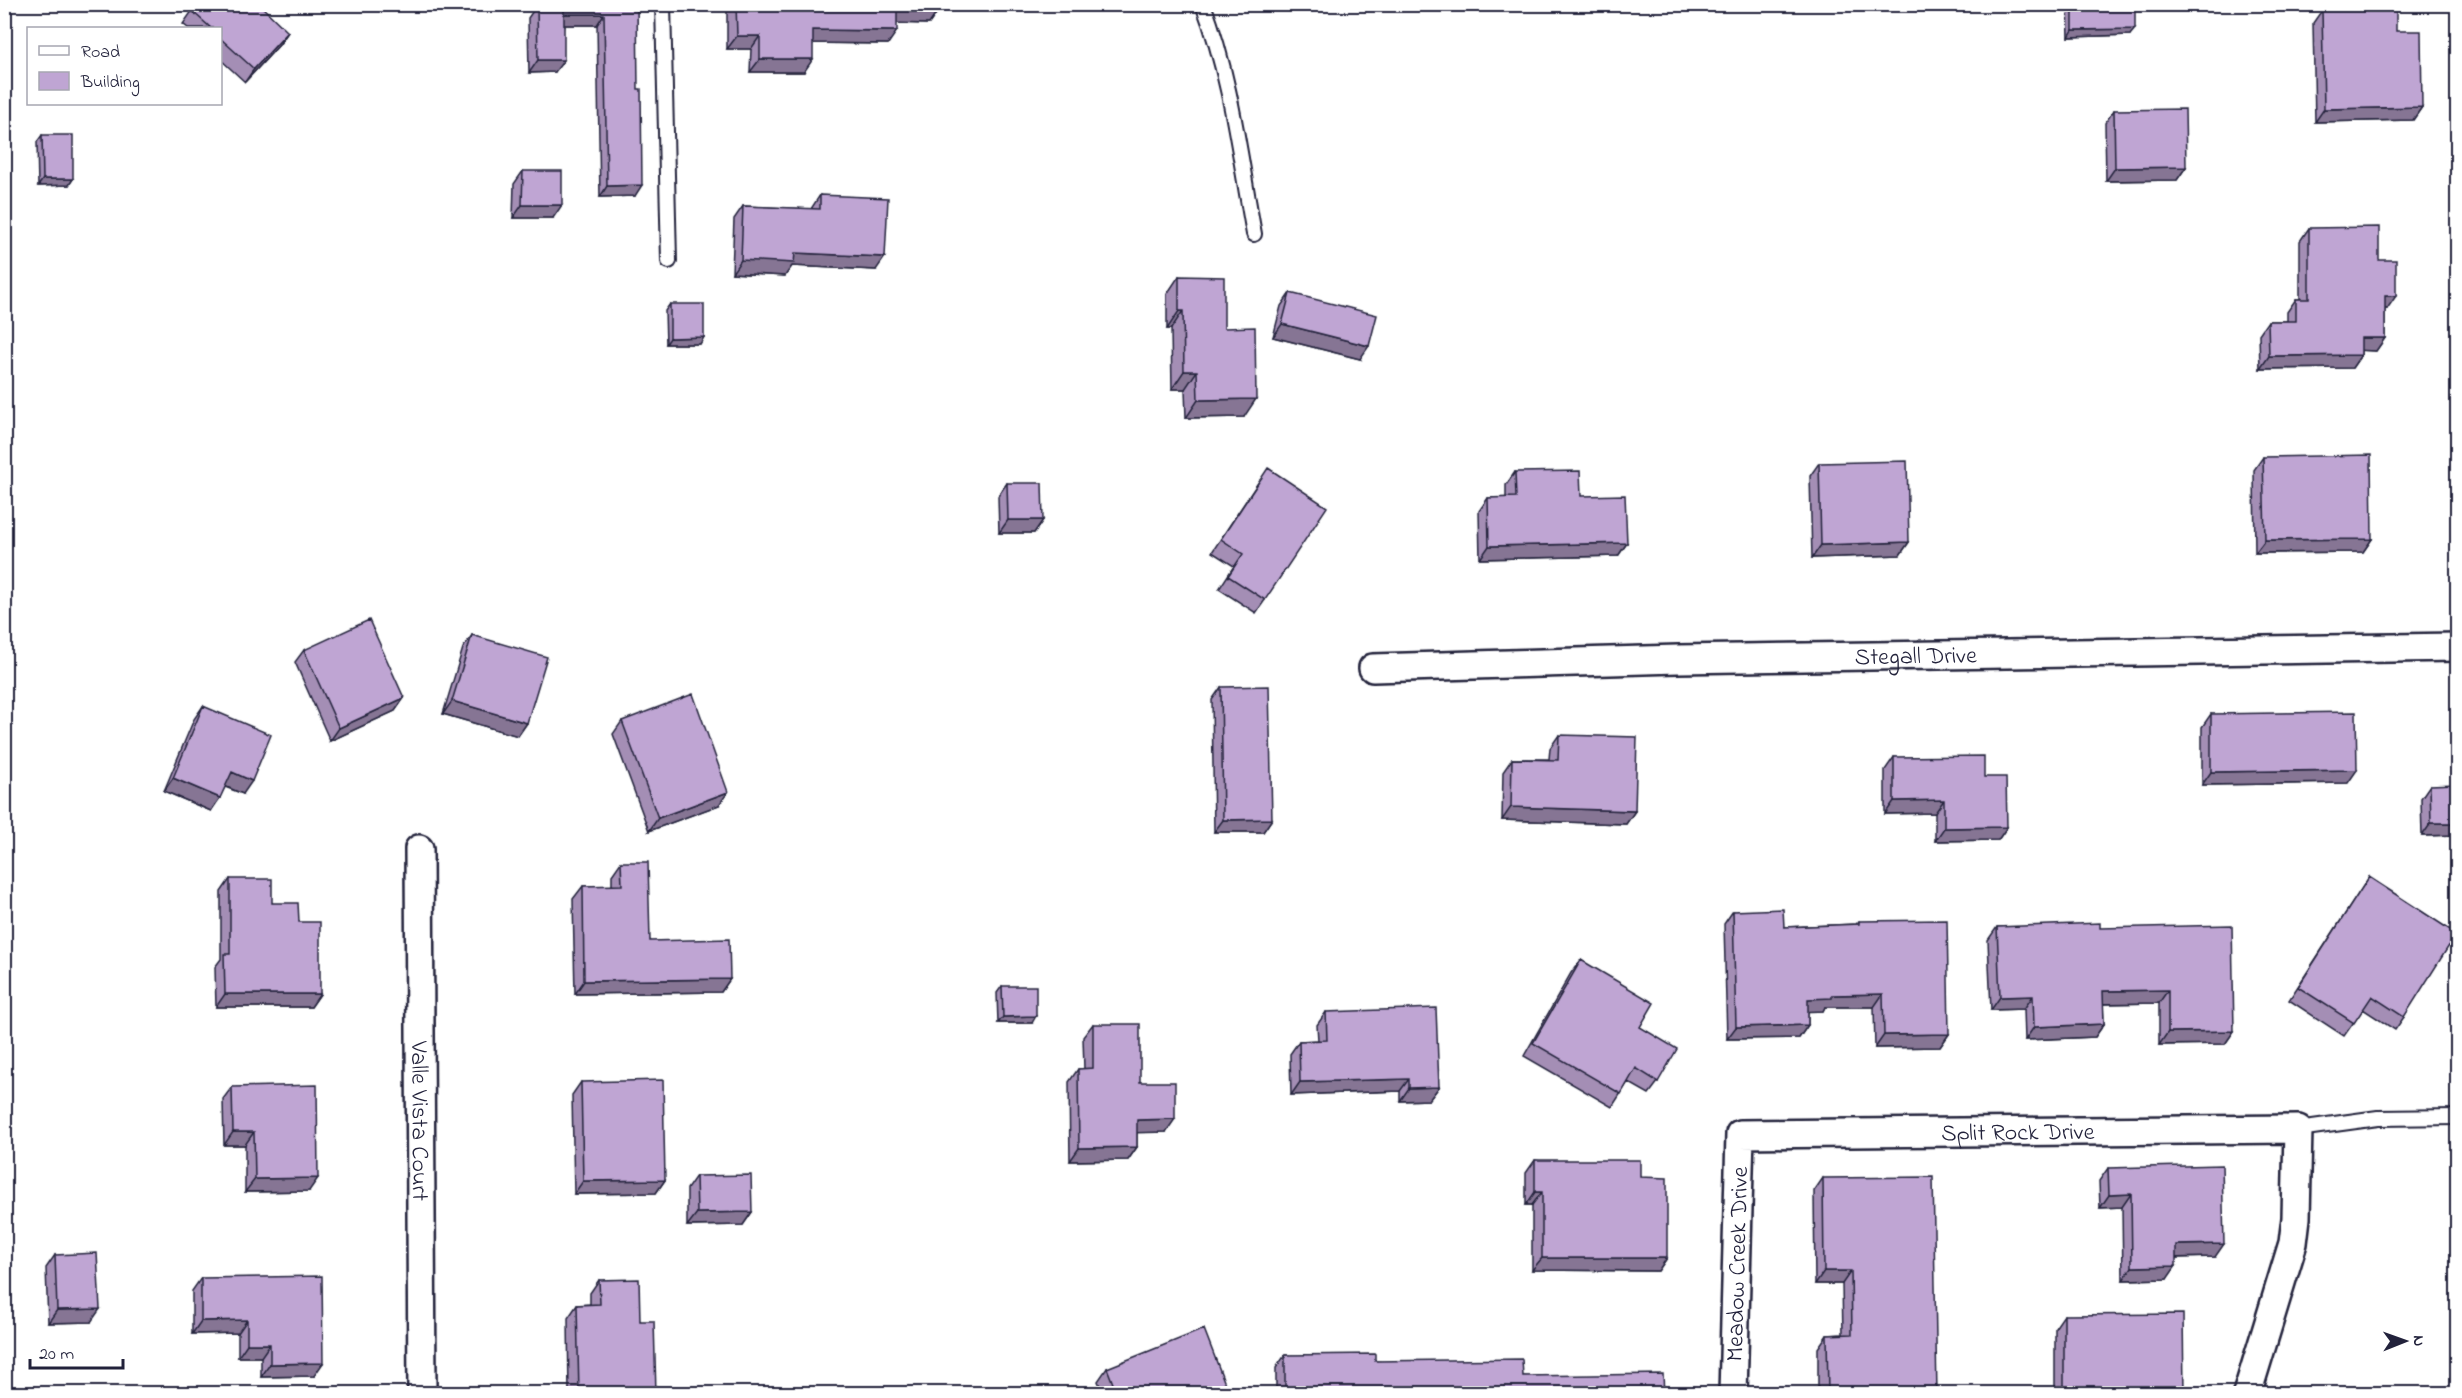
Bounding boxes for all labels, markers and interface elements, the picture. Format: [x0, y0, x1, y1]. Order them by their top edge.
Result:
legend [27, 27, 222, 105]
text: Road [81, 40, 120, 66]
text: Building [80, 70, 140, 97]
street label: Stegall Drive [1854, 639, 1978, 676]
street label: Valle Vista Court [400, 1040, 436, 1201]
street label: Split Rock Drive [1941, 1116, 2095, 1152]
street label: Meadow Creek Drive [1719, 1166, 1759, 1362]
north arrow [2375, 1311, 2435, 1371]
scale bar [30, 1332, 123, 1370]
text: N [2406, 1335, 2430, 1347]
text: 20 m [39, 1342, 74, 1368]

